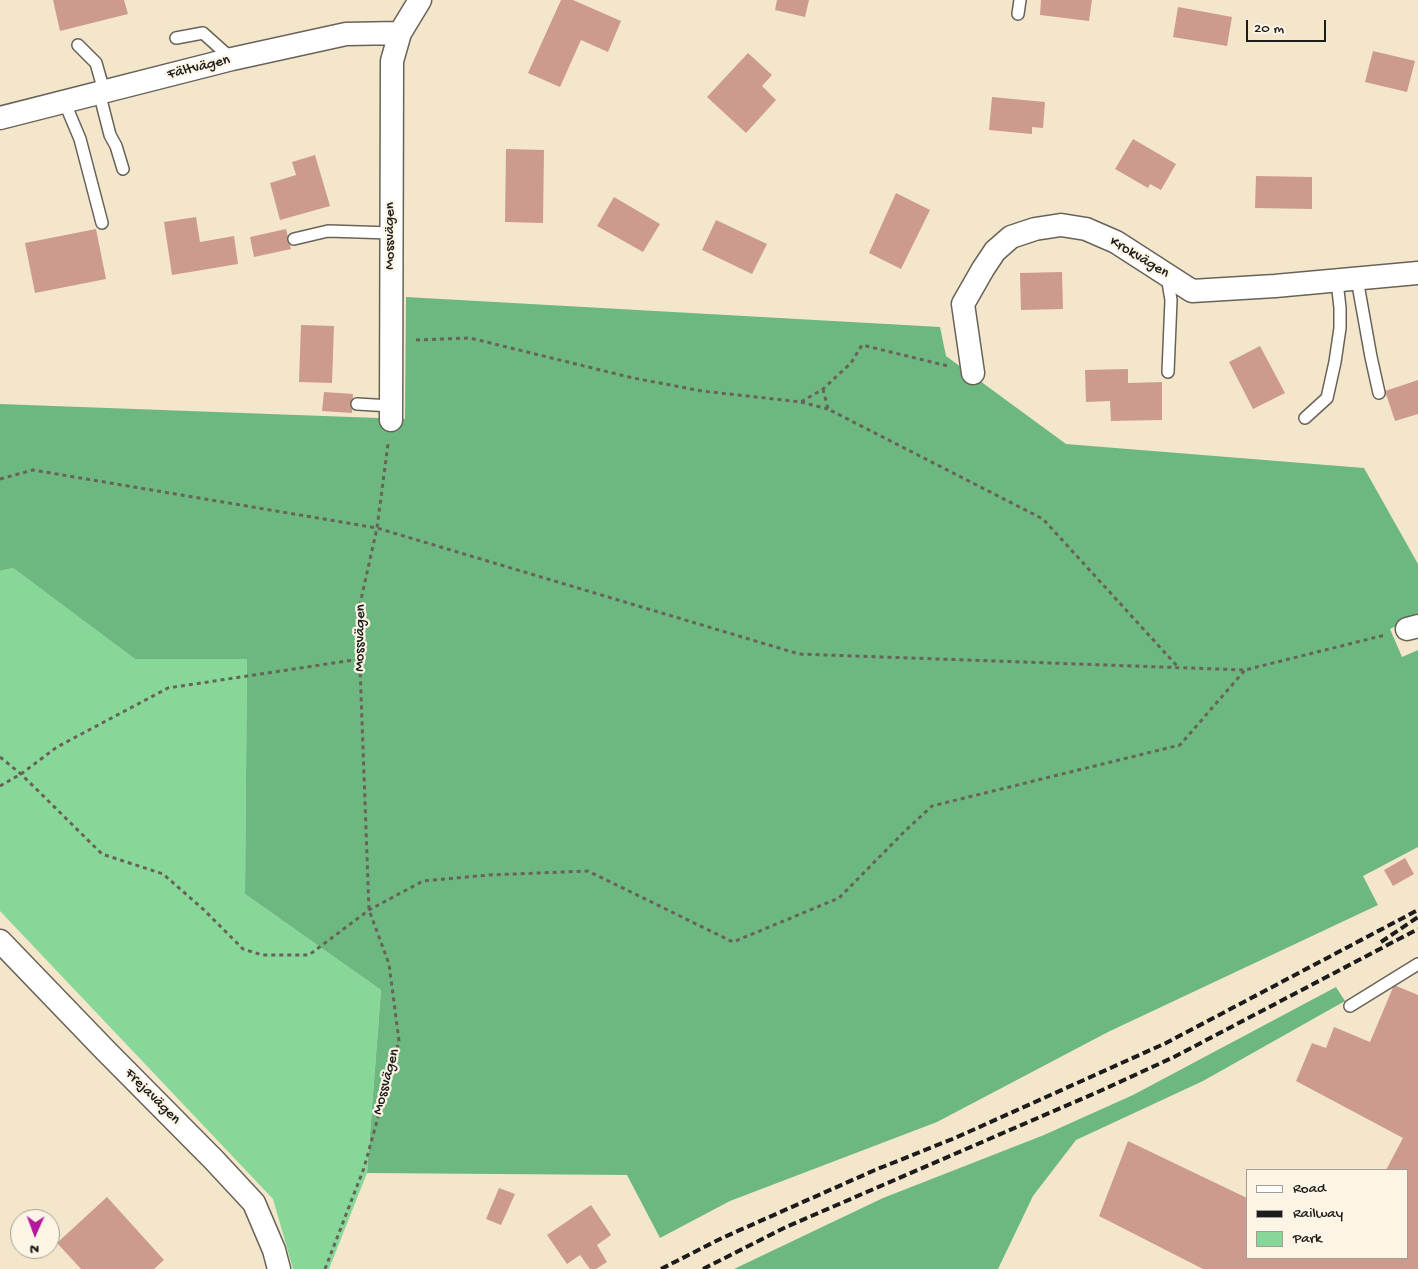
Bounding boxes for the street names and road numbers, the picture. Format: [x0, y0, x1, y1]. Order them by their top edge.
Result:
street label: Fältvägen [166, 52, 232, 84]
street label: Mossvägen [382, 202, 400, 270]
street label: Krokvägen [1106, 233, 1172, 283]
street label: Mossvägen [351, 604, 371, 672]
street label: Mossvägen [370, 1047, 404, 1117]
street label: Frejavägen [120, 1065, 184, 1129]

